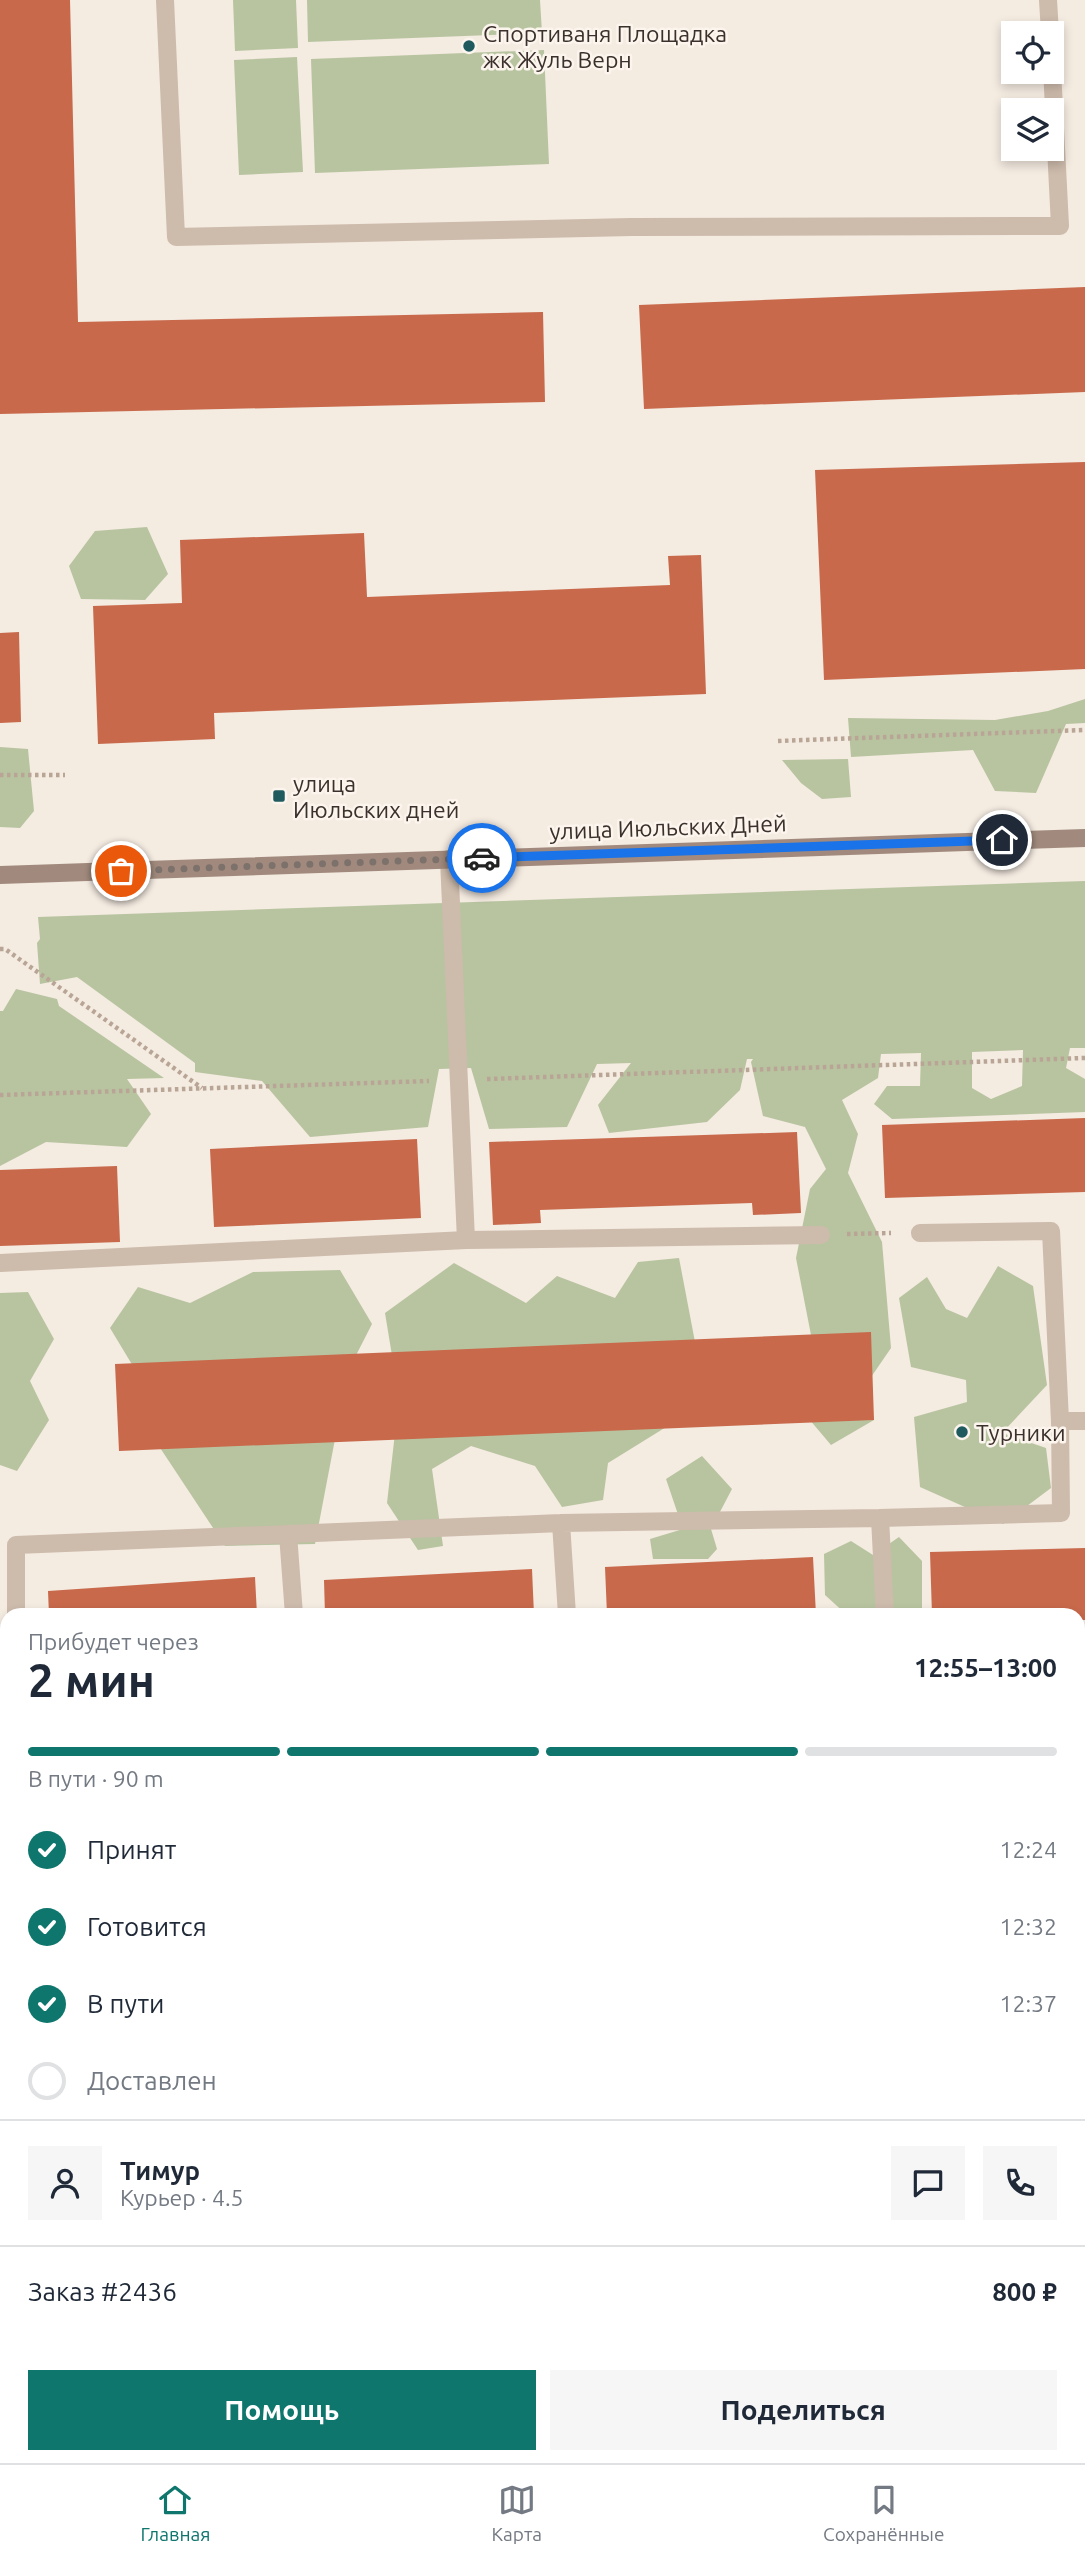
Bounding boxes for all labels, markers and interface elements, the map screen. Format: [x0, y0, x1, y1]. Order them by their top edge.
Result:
place label: Спортиваня Площадка жк Жуль Верн [483, 21, 727, 72]
map controls [1001, 21, 1064, 161]
button: locate [1001, 21, 1064, 84]
marker: Спортиваня Площадка жк Жуль Верн [461, 38, 477, 54]
button: layers [1001, 98, 1064, 161]
place label: улица Июльских дней [293, 771, 459, 822]
marker: улица Июльских дней [271, 788, 287, 804]
street label: улица Июльских Дней [549, 810, 787, 844]
pin [972, 810, 1032, 870]
icon: home [983, 821, 1021, 859]
courier [447, 823, 517, 893]
icon: car [463, 839, 501, 877]
pin [91, 841, 151, 901]
icon: bag [102, 852, 140, 890]
place label: Турники [976, 1420, 1066, 1445]
marker: Турники [954, 1424, 970, 1440]
text: Прибудет через [28, 1629, 199, 1654]
text: 12:55–13:00 [914, 1653, 1057, 1682]
text: 2 мин [28, 1654, 155, 1706]
text: В пути · 90 m [28, 1766, 164, 1791]
icon: check [28, 1831, 66, 1869]
text: Принят [87, 1835, 176, 1864]
text: 12:24 [999, 1837, 1057, 1862]
icon: check [28, 1908, 66, 1946]
text: Готовится [87, 1912, 207, 1941]
text: 12:32 [999, 1914, 1057, 1939]
icon: check [28, 1985, 66, 2023]
text: В пути [87, 1989, 164, 2018]
text: 12:37 [999, 1991, 1057, 2016]
text: Доставлен [87, 2066, 217, 2095]
button: person [28, 2146, 102, 2220]
button: chat [891, 2146, 965, 2220]
button: phone [983, 2146, 1057, 2220]
text: Тимур [120, 2156, 200, 2185]
text: Курьер · 4.5 [120, 2185, 244, 2210]
text: Заказ #2436 [28, 2277, 177, 2306]
text: 800 ₽ [992, 2277, 1057, 2306]
button: Помощь [28, 2370, 536, 2450]
button: Поделиться [550, 2370, 1057, 2450]
tab: Главная [140, 2481, 211, 2545]
tab: Карта [491, 2481, 542, 2545]
tab: Сохранённые [823, 2481, 945, 2545]

